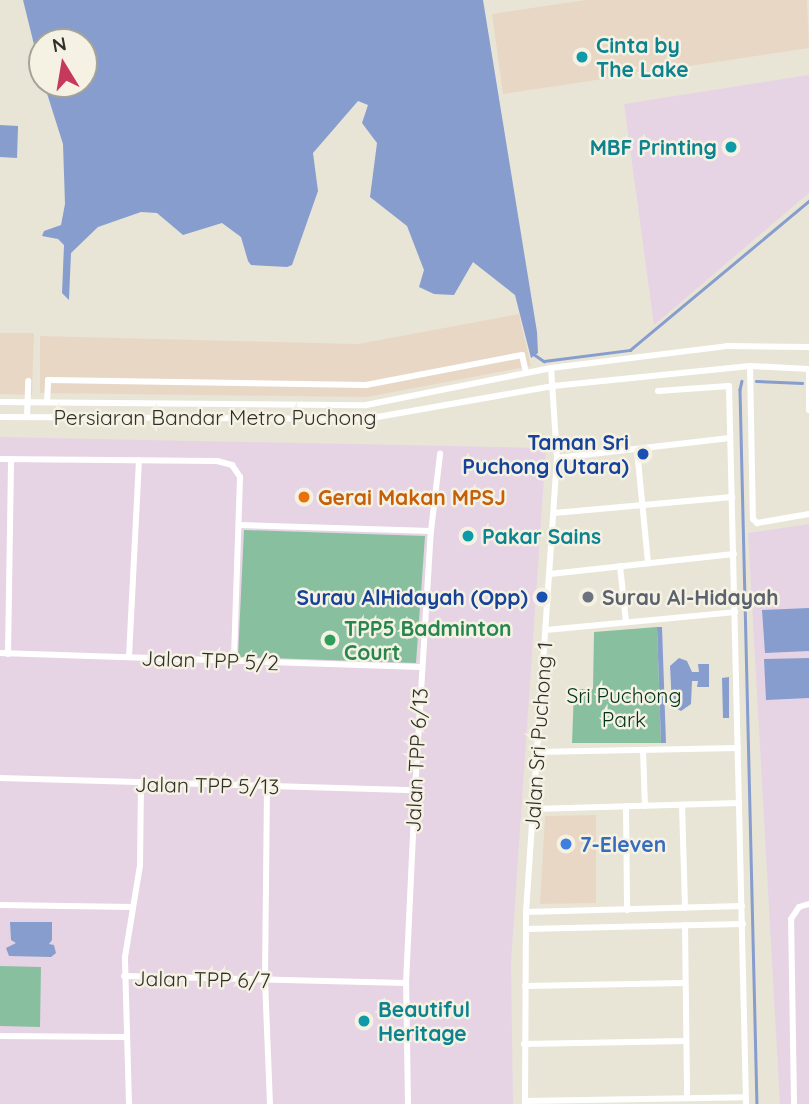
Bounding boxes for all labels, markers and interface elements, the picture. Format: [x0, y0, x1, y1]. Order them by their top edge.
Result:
north arrow [28, 28, 98, 98]
text: N [50, 31, 69, 57]
place label: Cinta by The Lake [596, 32, 689, 82]
marker: Cinta by The Lake [574, 49, 590, 65]
place label: MBF Printing [590, 134, 717, 160]
marker: MBF Printing [723, 139, 739, 155]
street label: Persiaran Bandar Metro Puchong [53, 404, 377, 430]
place label: Taman Sri Puchong (Utara) [462, 429, 629, 479]
marker: Taman Sri Puchong (Utara) [635, 446, 651, 462]
place label: Gerai Makan MPSJ [318, 484, 506, 510]
marker: Gerai Makan MPSJ [296, 489, 312, 505]
place label: Pakar Sains [482, 523, 601, 549]
marker: Pakar Sains [460, 528, 476, 544]
place label: Surau AlHidayah (Opp) [297, 584, 528, 610]
place label: Surau Al-Hidayah [602, 584, 779, 610]
marker: Surau AlHidayah (Opp) [534, 589, 550, 605]
marker: Surau Al-Hidayah [580, 589, 596, 605]
place label: TPP5 Badminton Court [344, 615, 512, 665]
marker: TPP5 Badminton Court [322, 632, 338, 648]
street label: Jalan Sri Puchong 1 [519, 641, 557, 831]
street label: Jalan TPP 5/2 [141, 645, 279, 675]
park label: Sri Puchong Park [566, 682, 682, 732]
street label: Jalan TPP 6/13 [400, 687, 432, 833]
street label: Jalan TPP 5/13 [134, 771, 280, 799]
place label: 7-Eleven [580, 831, 666, 857]
marker: 7-Eleven [558, 836, 574, 852]
street label: Jalan TPP 6/7 [133, 965, 271, 993]
place label: Beautiful Heritage [378, 996, 470, 1046]
marker: Beautiful Heritage [356, 1013, 372, 1029]

